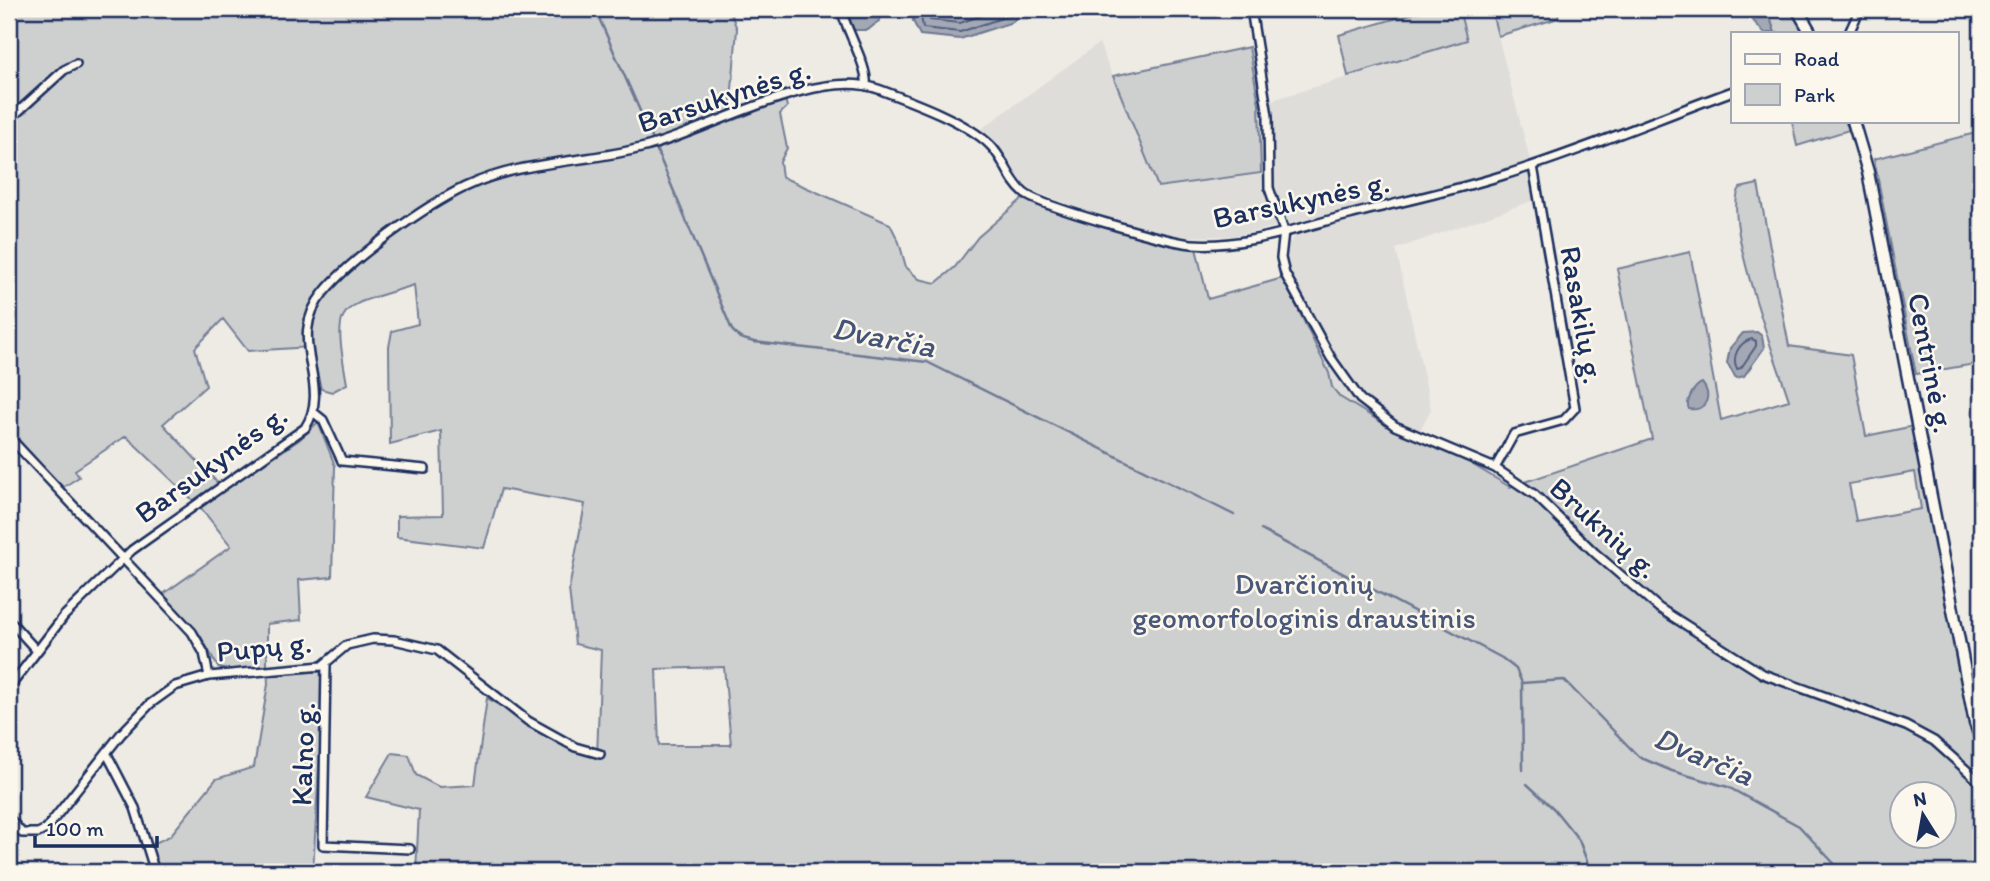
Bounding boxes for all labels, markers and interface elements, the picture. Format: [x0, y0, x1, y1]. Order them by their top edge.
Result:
legend [1731, 32, 1958, 122]
text: Road [1794, 46, 1840, 71]
street label: Barsukynės g. [633, 50, 815, 141]
text: Park [1794, 82, 1836, 107]
street label: Barsukynės g. [1209, 163, 1393, 236]
street label: Rasakilų g. [1552, 243, 1613, 387]
street label: Centrinė g. [1900, 290, 1963, 436]
water label: Dvarčia [829, 308, 939, 366]
street label: Barsukynės g. [127, 396, 294, 531]
street label: Bruknių g. [1542, 469, 1666, 586]
park label: Dvarčionių geomorfologinis draustinis [1132, 565, 1476, 636]
street label: Pupų g. [214, 623, 313, 670]
street label: Kalno g. [282, 701, 323, 807]
water label: Dvarčia [1649, 718, 1760, 794]
north arrow [1888, 780, 1958, 850]
text: N [1911, 786, 1928, 811]
scale bar [35, 804, 158, 848]
text: 100 m [46, 816, 104, 841]

